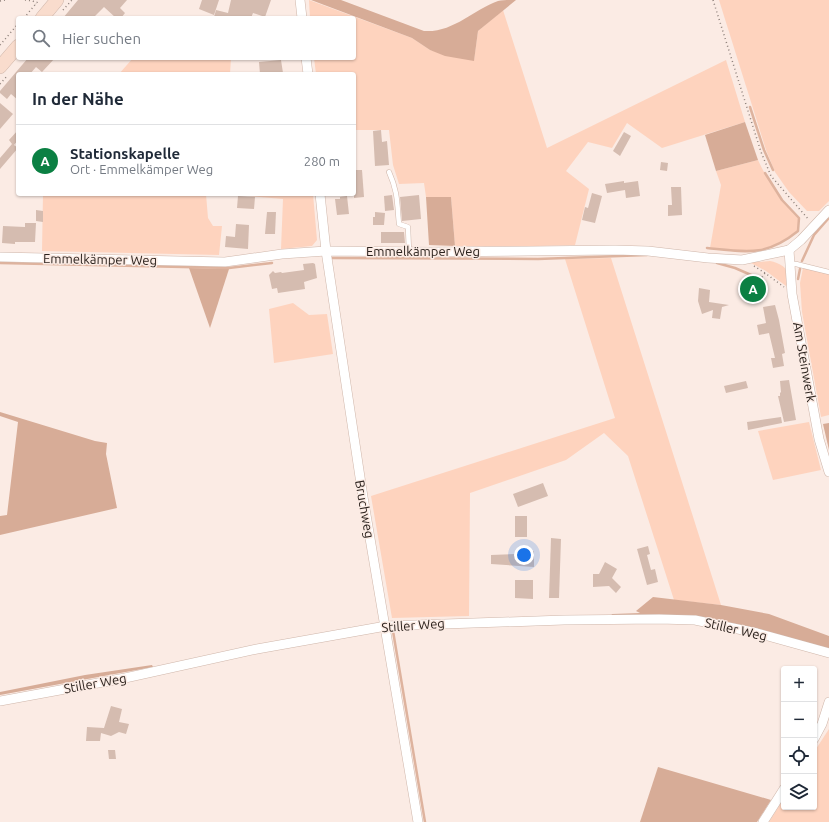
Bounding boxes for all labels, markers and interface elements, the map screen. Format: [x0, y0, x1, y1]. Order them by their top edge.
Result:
search box [16, 16, 356, 60]
icon: search [30, 27, 52, 49]
text: Hier suchen [62, 30, 141, 47]
text: In der Nähe [32, 89, 124, 108]
text: Stationskapelle [70, 145, 180, 162]
text: A [40, 154, 50, 168]
text: 280 m [304, 154, 340, 168]
text: Ort · Emmelkämper Weg [70, 162, 213, 176]
street label: Emmelkämper Weg [366, 244, 480, 258]
street label: Emmelkämper Weg [43, 251, 157, 267]
pin: A [740, 274, 766, 304]
street label: Am Steinwerk [791, 321, 819, 404]
street label: Bruchweg [353, 479, 377, 539]
your location [514, 545, 534, 565]
street label: Stiller Weg [704, 615, 768, 643]
street label: Stiller Weg [381, 616, 445, 634]
map controls [781, 666, 817, 810]
button: + [781, 666, 817, 702]
street label: Stiller Weg [63, 671, 127, 695]
button: − [781, 702, 817, 738]
button: locate [781, 738, 817, 774]
button: layers [781, 774, 817, 810]

